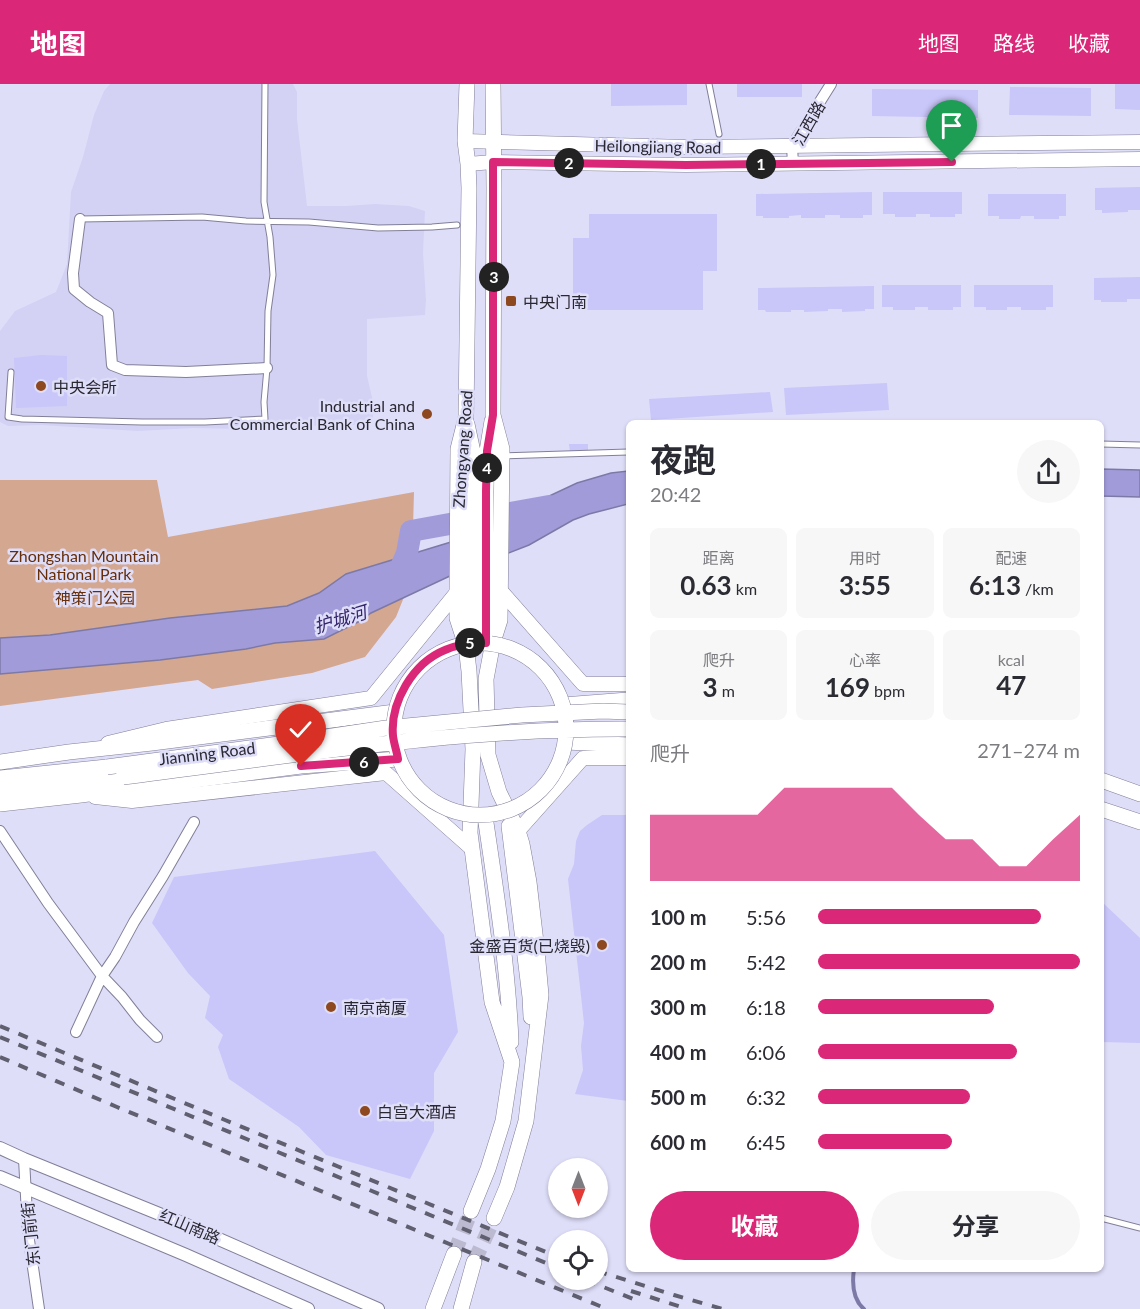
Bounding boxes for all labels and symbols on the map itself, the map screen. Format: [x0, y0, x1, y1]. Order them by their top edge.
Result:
street label: 江西路 [788, 97, 828, 149]
pin [926, 100, 977, 162]
street label: Heilongjiang Road [594, 135, 722, 157]
pin: 2 [554, 148, 584, 178]
pin: 1 [746, 149, 776, 179]
pin: 3 [479, 262, 509, 292]
place label: 中央门南 [523, 292, 587, 311]
marker: 中央门南 [504, 294, 518, 308]
place label: 中央会所 [53, 377, 117, 396]
marker: 中央会所 [34, 379, 48, 393]
street label: Zhongyang Road [448, 390, 476, 508]
place label: Industrial and Commercial Bank of China [230, 396, 415, 433]
marker: Industrial and Commercial Bank of China [420, 407, 434, 421]
pin: 4 [472, 453, 502, 483]
park label: Zhongshan Mountain National Park [9, 546, 159, 583]
park label: 神策门公园 [55, 588, 135, 607]
water label: 护城河 [311, 600, 372, 637]
pin: 5 [455, 628, 485, 658]
pin [275, 704, 326, 766]
street label: Jianning Road [158, 738, 256, 768]
pin: 6 [349, 747, 379, 777]
place label: 金盛百货(已烧毁) [469, 936, 590, 955]
marker: 金盛百货(已烧毁) [595, 938, 609, 952]
place label: 南京商厦 [343, 998, 407, 1017]
marker: 南京商厦 [324, 1000, 338, 1014]
place label: 白宫大酒店 [377, 1102, 457, 1121]
marker: 白宫大酒店 [358, 1104, 372, 1118]
north arrow [548, 1158, 608, 1218]
street label: 东门前街 [17, 1201, 43, 1267]
street label: 红山南路 [157, 1205, 223, 1247]

